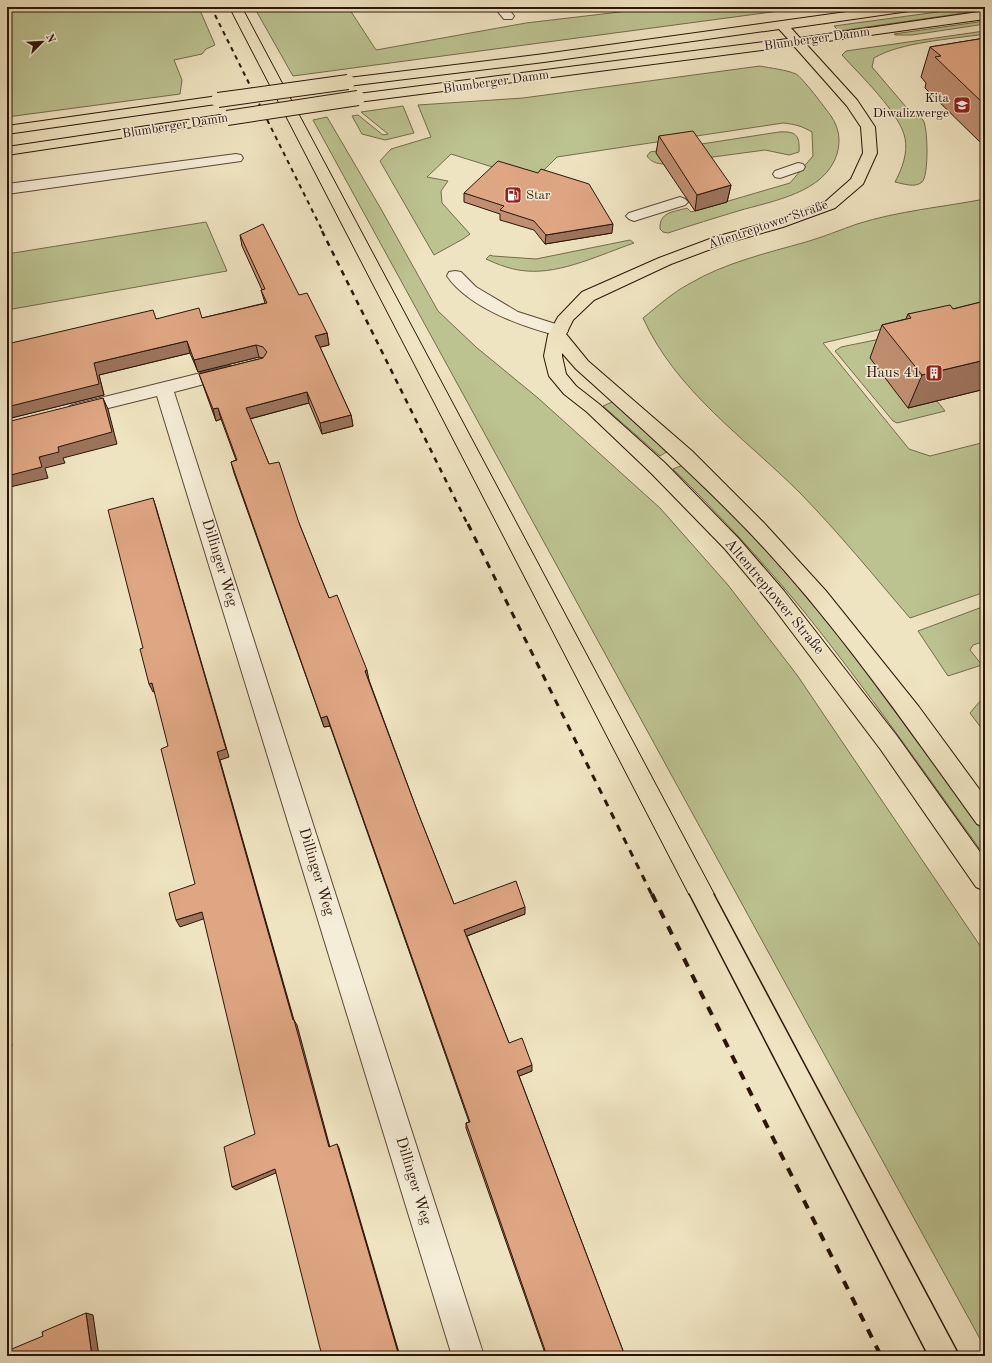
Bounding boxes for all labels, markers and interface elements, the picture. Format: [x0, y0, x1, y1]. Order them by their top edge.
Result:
north arrow [22, 22, 62, 62]
street label: Blumberger Damm [763, 25, 871, 53]
text: N [43, 32, 57, 45]
street label: Blumberger Damm [442, 68, 550, 96]
place label: Kita Diwalizwerge [873, 92, 950, 120]
school or university icon: Kita Diwalizwerge [952, 95, 972, 115]
street label: Blumberger Damm [121, 111, 229, 141]
fuel station icon: Star [503, 185, 523, 205]
place label: Star [526, 189, 551, 202]
street label: Altentreptower Straße [706, 198, 830, 252]
building icon: Haus 41 [924, 363, 944, 383]
place label: Haus 41 [866, 366, 921, 381]
street label: Dillinger Weg [199, 517, 239, 609]
street label: Altentreptower Straße [722, 537, 827, 658]
street label: Dillinger Weg [296, 826, 336, 918]
street label: Dillinger Weg [393, 1135, 433, 1227]

